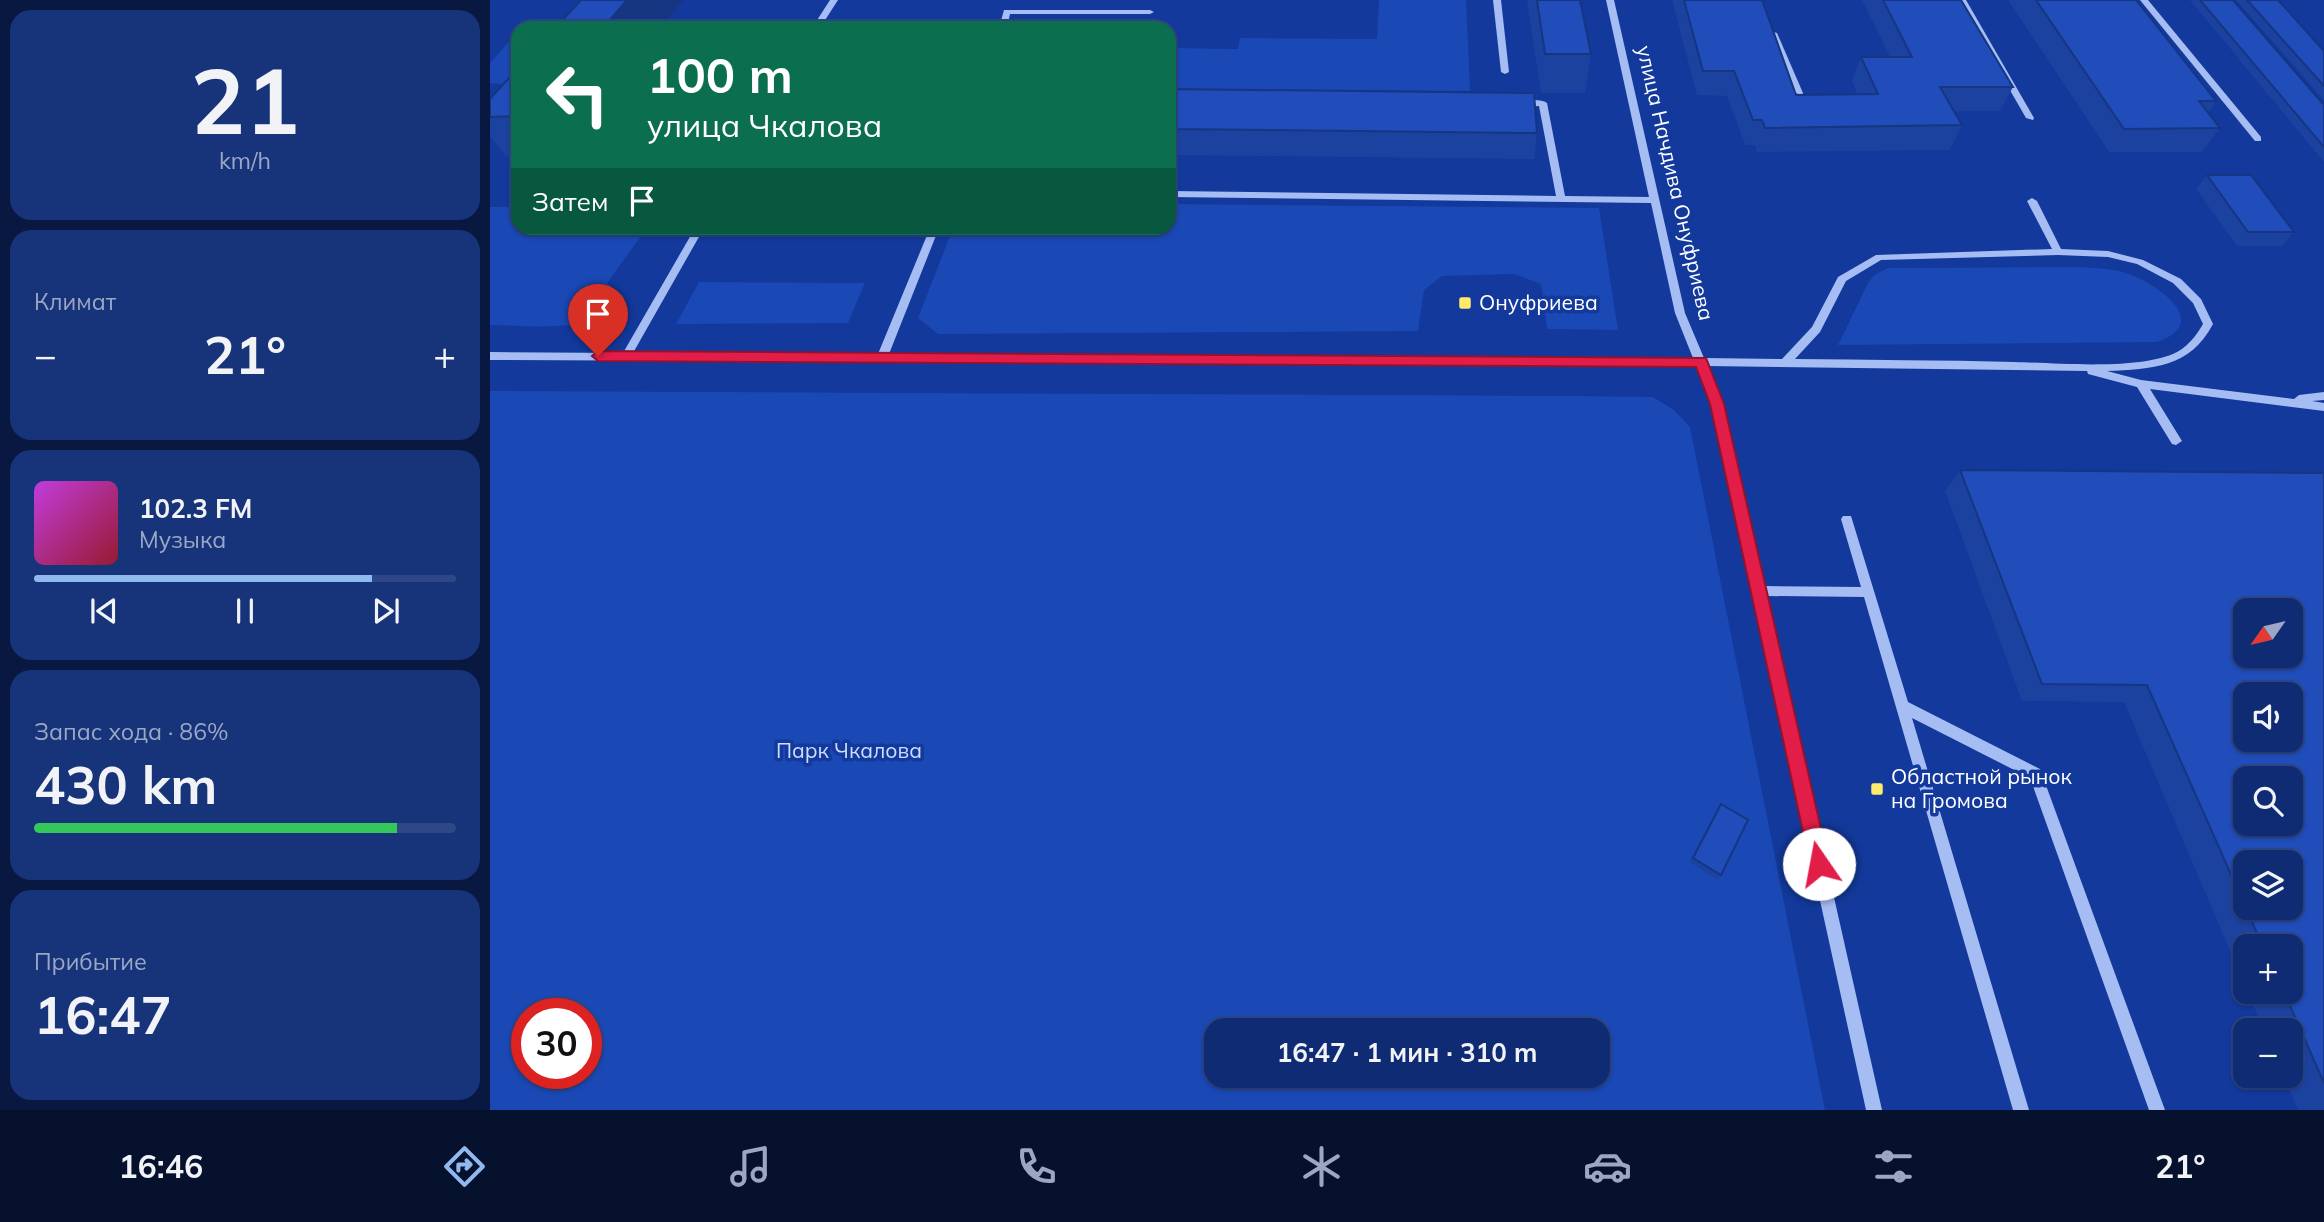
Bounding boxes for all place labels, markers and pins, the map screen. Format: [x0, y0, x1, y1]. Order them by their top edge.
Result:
pin [568, 284, 628, 356]
place label: Онуфриева [1479, 289, 1598, 315]
marker: Онуфриева [1457, 295, 1473, 311]
place label: Областной рынок на Громова [1891, 763, 2072, 813]
marker: Областной рынок на Громова [1869, 781, 1885, 797]

